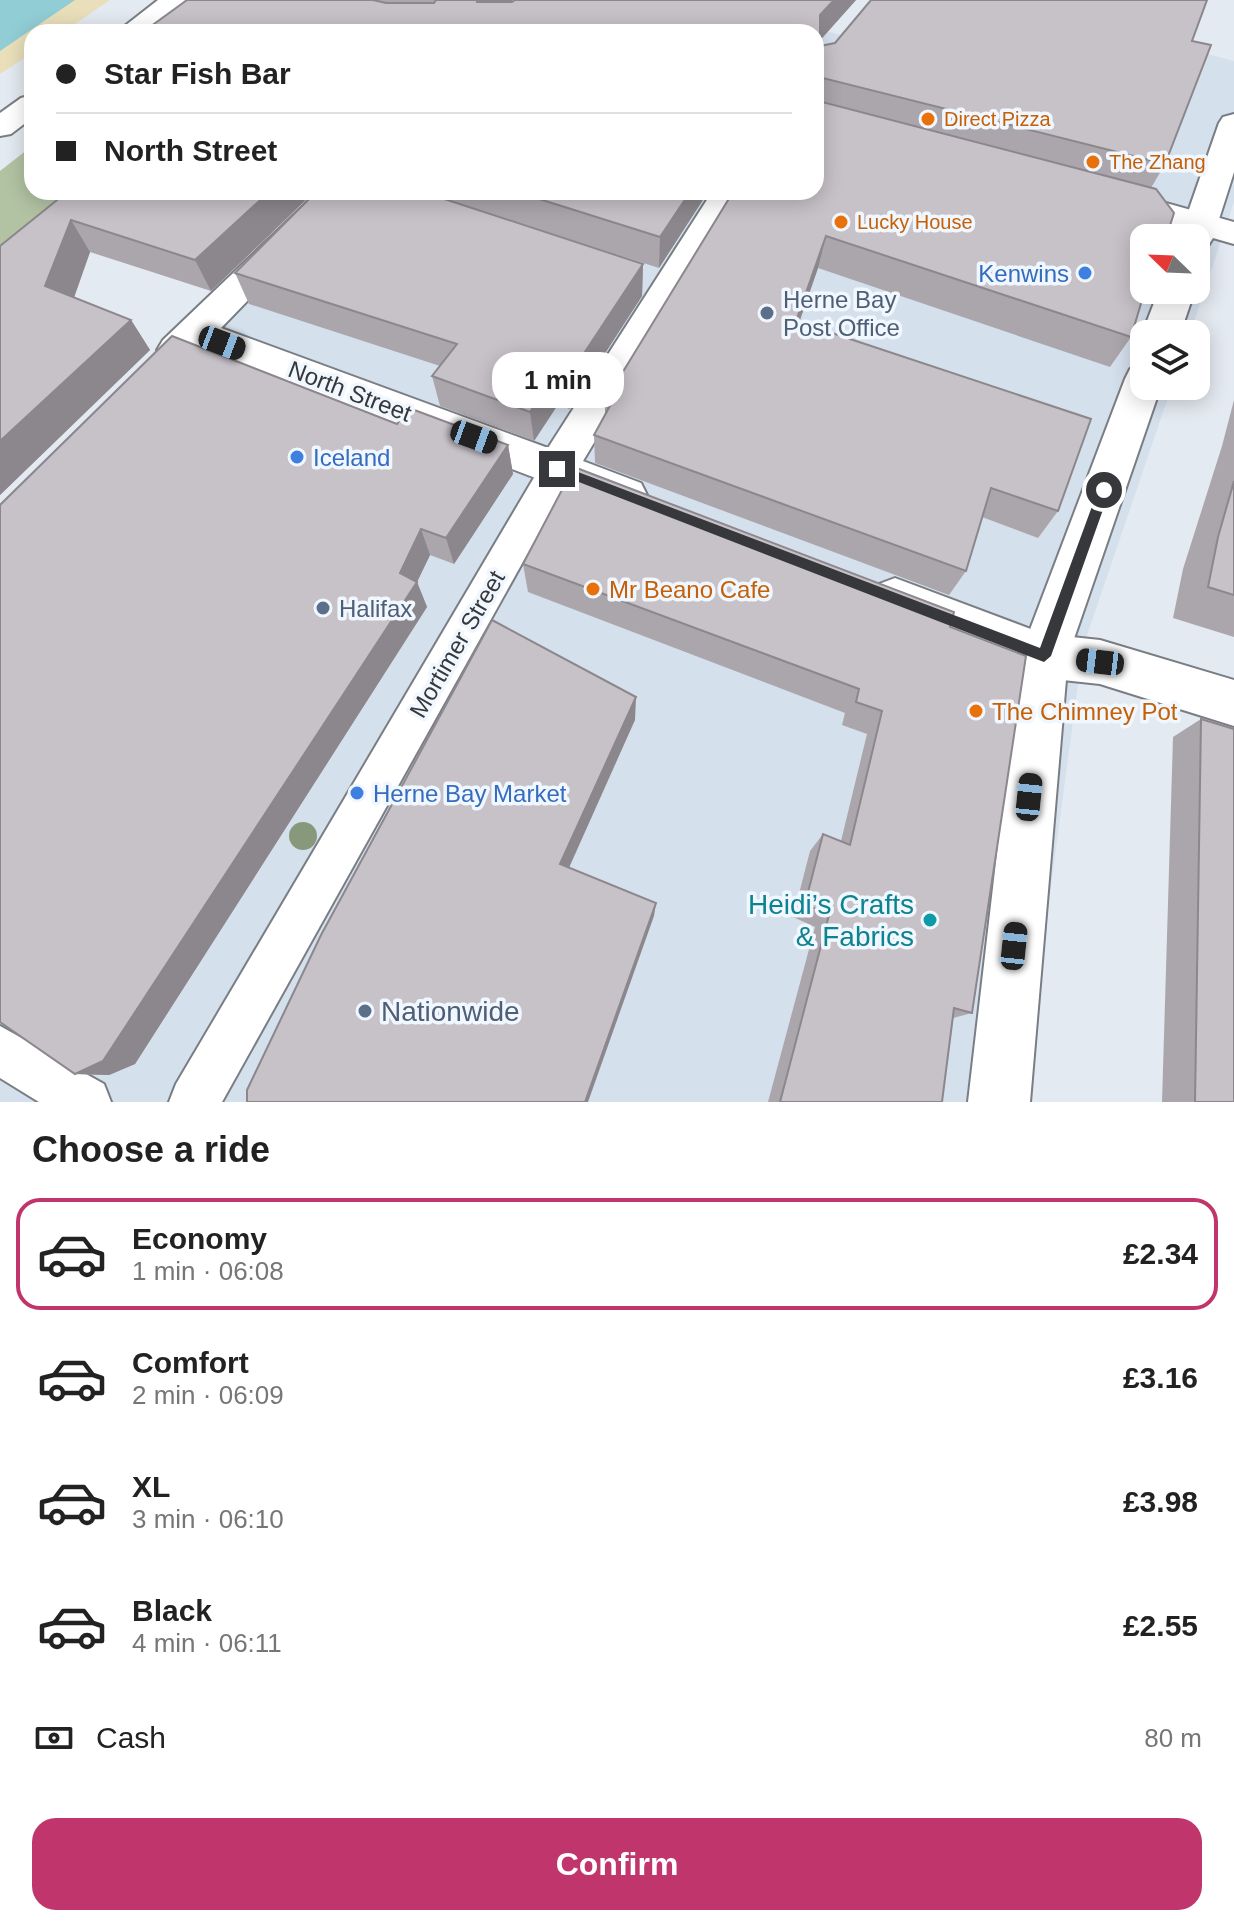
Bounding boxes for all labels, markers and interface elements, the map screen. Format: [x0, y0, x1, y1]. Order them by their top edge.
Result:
text: Star Fish Bar [104, 57, 291, 90]
place label: Direct Pizza [944, 108, 1052, 130]
marker: Direct Pizza [919, 110, 937, 128]
text: North Street [104, 134, 277, 167]
place label: The Zhang [1109, 151, 1206, 173]
marker: The Zhang [1084, 153, 1102, 171]
place label: Lucky House [857, 211, 973, 233]
marker: Lucky House [832, 213, 850, 231]
north arrow [1130, 224, 1210, 304]
map controls [1130, 224, 1210, 400]
place label: Kenwins [978, 260, 1069, 287]
marker: Kenwins [1076, 264, 1094, 282]
place label: Herne Bay Post Office [783, 286, 900, 341]
marker: Herne Bay Post Office [758, 304, 776, 322]
button: layers [1130, 320, 1210, 400]
car [195, 323, 249, 363]
callout: 1 min [491, 353, 623, 409]
street label: North Street [285, 355, 416, 427]
text: 1 min [524, 365, 592, 395]
car [447, 418, 501, 456]
place label: Iceland [313, 444, 390, 471]
marker: Iceland [288, 448, 306, 466]
route end [539, 451, 575, 487]
route start [1086, 472, 1122, 508]
street label: Mortimer Street [404, 565, 510, 722]
place label: Mr Beano Cafe [609, 576, 770, 603]
marker: Mr Beano Cafe [584, 580, 602, 598]
place label: Halifax [339, 595, 412, 622]
marker: Halifax [314, 599, 332, 617]
car [1075, 647, 1125, 677]
place label: The Chimney Pot [992, 698, 1178, 725]
marker: The Chimney Pot [967, 702, 985, 720]
car [1015, 772, 1043, 822]
place label: Herne Bay Market [373, 780, 567, 807]
marker: Herne Bay Market [348, 784, 366, 802]
place label: Heidi’s Crafts & Fabrics [748, 889, 914, 952]
marker: Heidi’s Crafts & Fabrics [921, 911, 939, 929]
car [1000, 921, 1028, 971]
place label: Nationwide [381, 996, 520, 1027]
marker: Nationwide [356, 1002, 374, 1020]
text: Choose a ride [32, 1129, 270, 1170]
icon: car [36, 1218, 108, 1290]
text: Economy [132, 1222, 267, 1255]
text: £2.34 [1123, 1237, 1198, 1270]
text: 1 min · 06:08 [132, 1256, 284, 1286]
icon: car [36, 1342, 108, 1414]
text: Comfort [132, 1346, 249, 1379]
text: £3.16 [1123, 1361, 1198, 1394]
text: 2 min · 06:09 [132, 1380, 284, 1410]
icon: car [36, 1466, 108, 1538]
text: XL [132, 1470, 170, 1503]
text: £3.98 [1123, 1485, 1198, 1518]
text: 3 min · 06:10 [132, 1504, 284, 1534]
icon: car [36, 1590, 108, 1662]
text: Black [132, 1594, 212, 1627]
text: £2.55 [1123, 1609, 1198, 1642]
text: 4 min · 06:11 [132, 1628, 282, 1658]
icon: cash [32, 1716, 76, 1760]
text: Cash [96, 1721, 166, 1754]
text: 80 m [1144, 1723, 1202, 1753]
button: Confirm [32, 1818, 1202, 1910]

